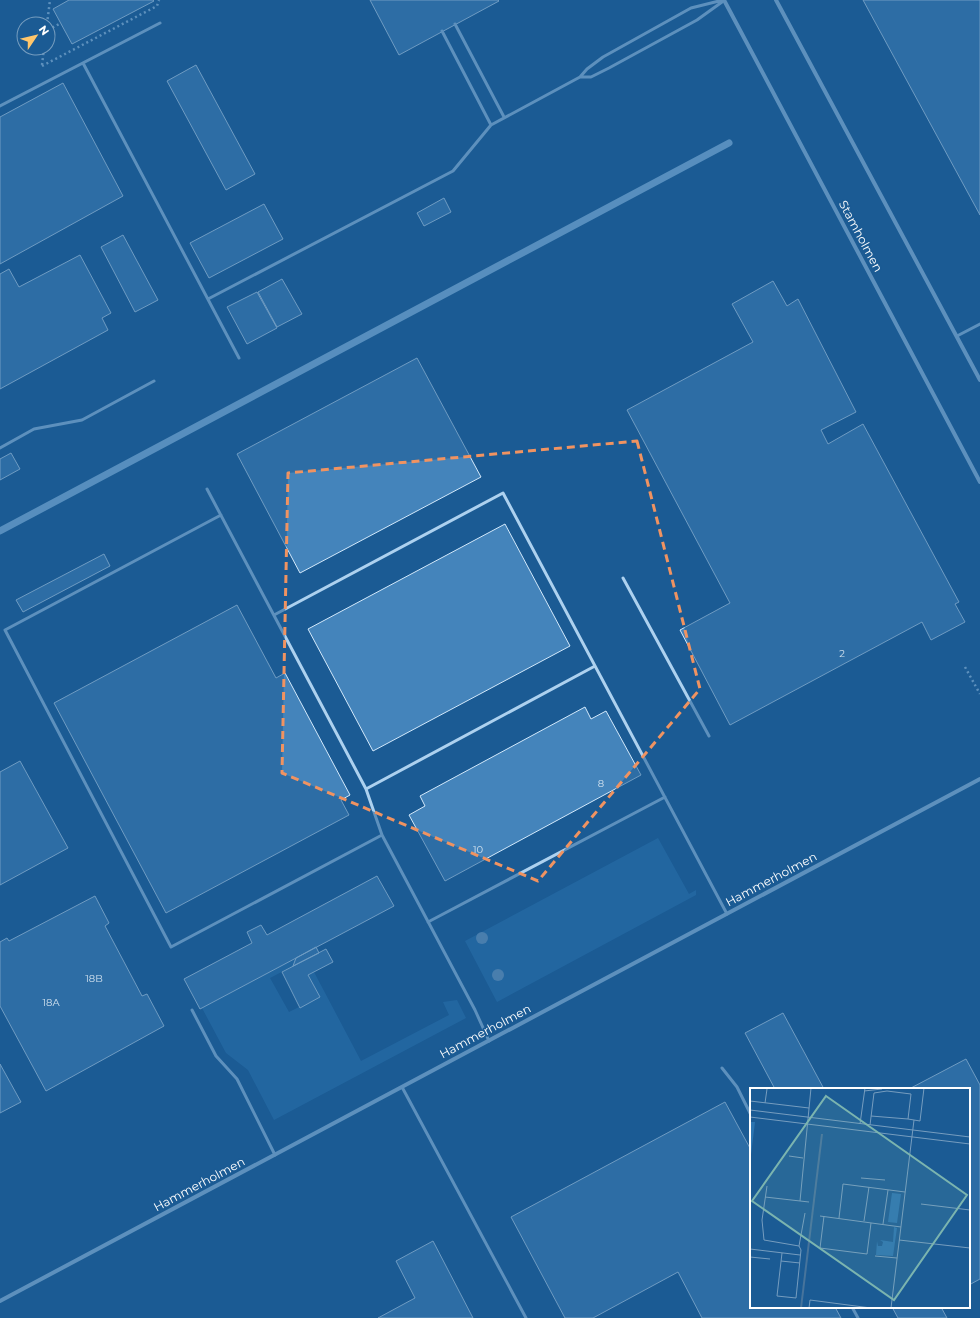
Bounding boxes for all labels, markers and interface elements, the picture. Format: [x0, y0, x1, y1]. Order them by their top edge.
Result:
north arrow [16, 16, 56, 56]
text: N [36, 23, 52, 38]
street label: Stamholmen [836, 198, 886, 274]
house number: 2 [839, 647, 845, 660]
house number: 8 [598, 777, 604, 790]
house number: 10 [473, 843, 483, 856]
street label: Hammerholmen [723, 849, 819, 909]
house number: 18B [85, 972, 103, 985]
house number: 18A [42, 996, 60, 1009]
street label: Hammerholmen [437, 1001, 533, 1061]
inset map [750, 1088, 970, 1308]
street label: Hammerholmen [151, 1154, 247, 1214]

